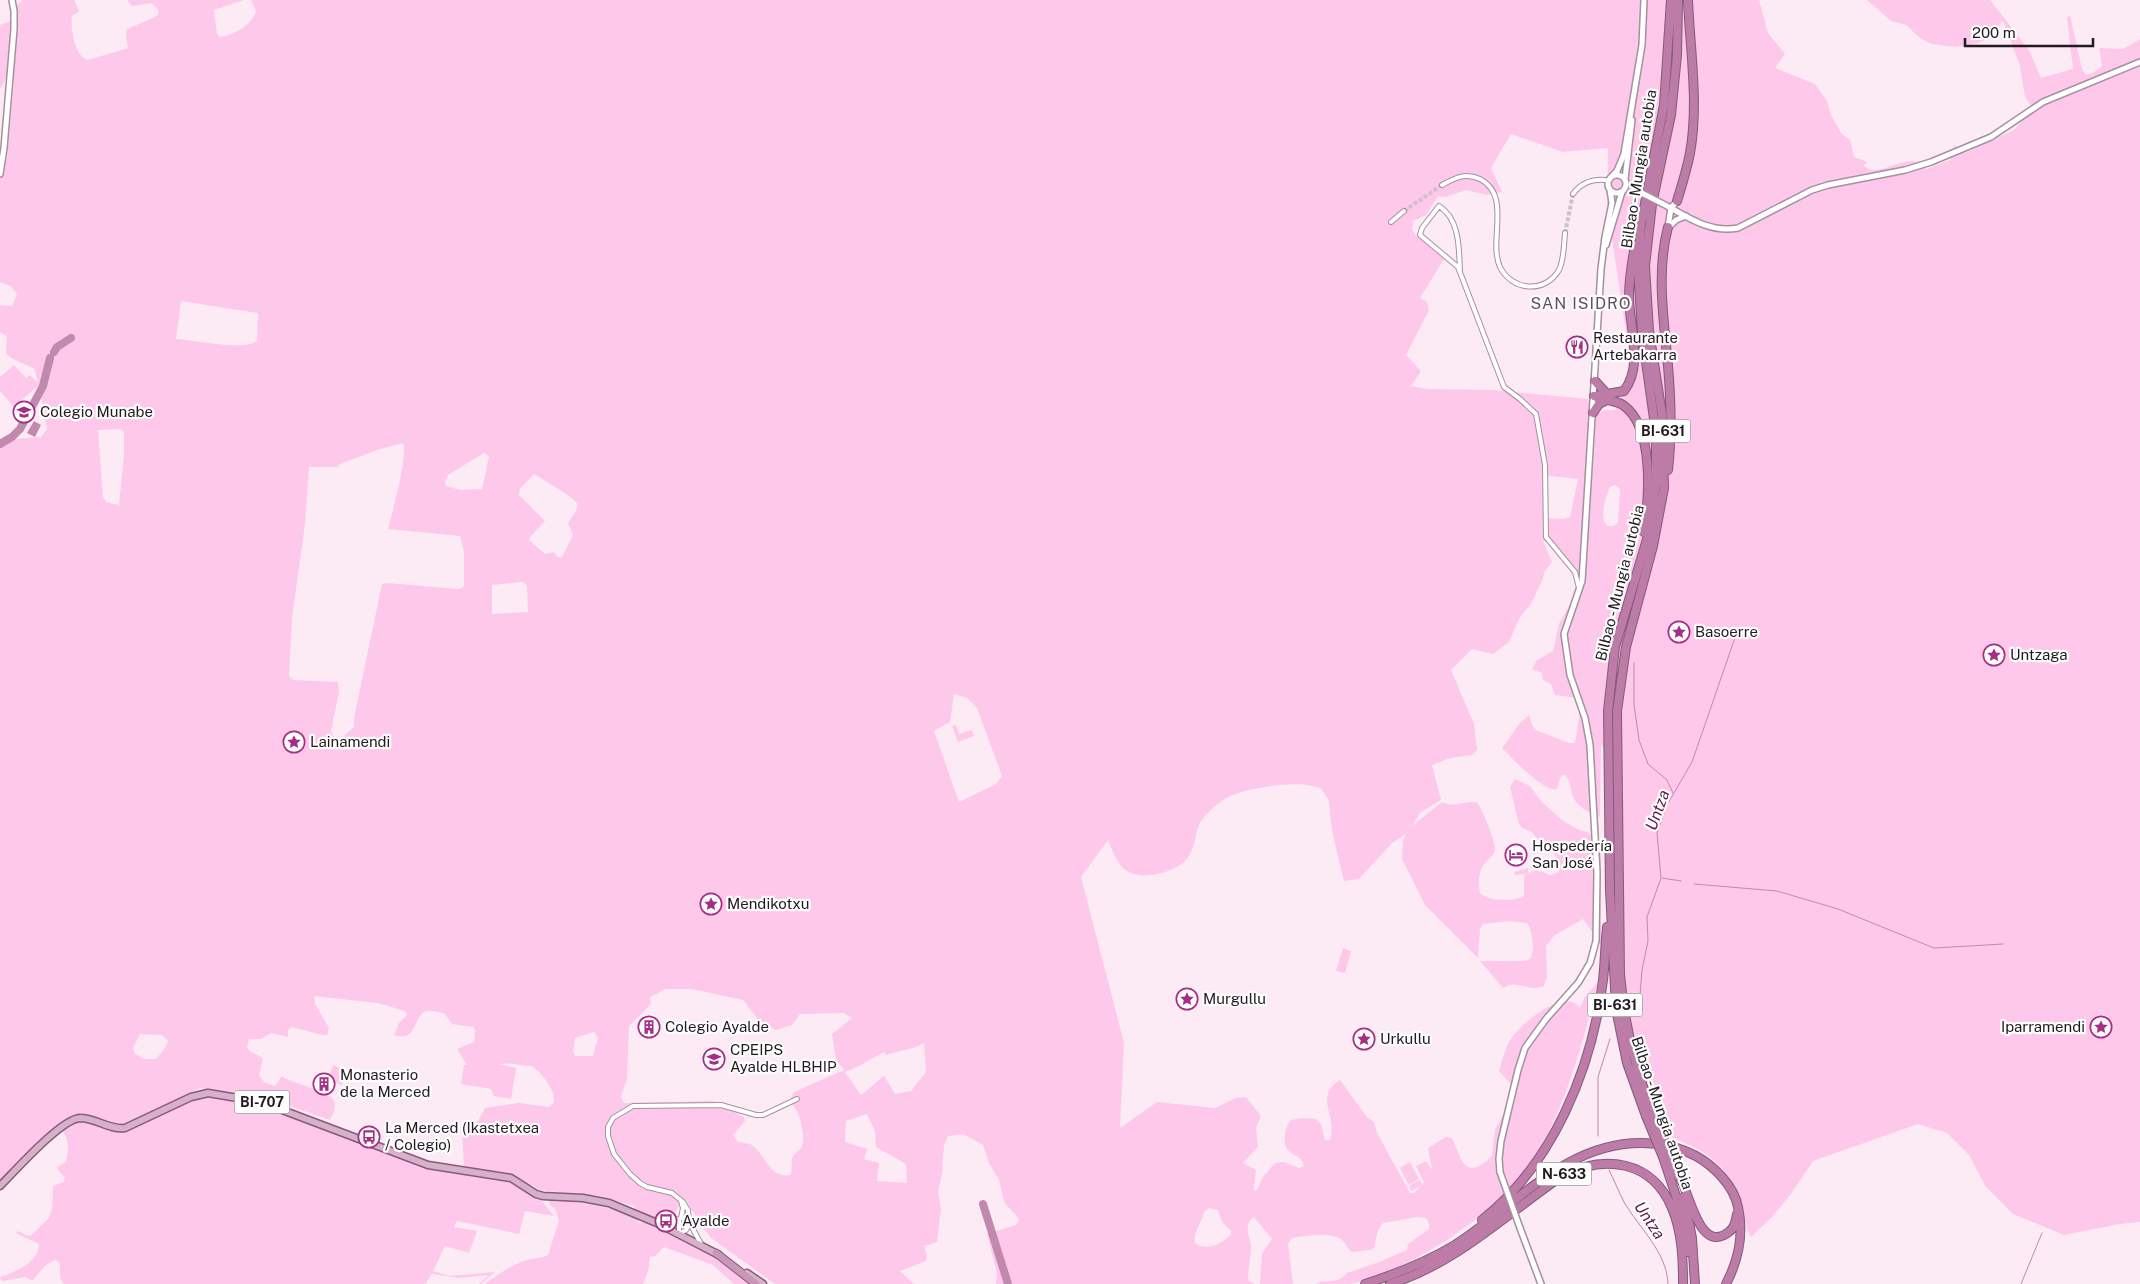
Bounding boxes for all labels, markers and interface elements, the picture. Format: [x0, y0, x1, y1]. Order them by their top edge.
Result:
scale bar [1965, 15, 2092, 47]
text: 200 m [1972, 24, 2016, 41]
street label: Bilbao - Mungia autobia [1618, 88, 1659, 250]
district label: SAN ISIDRO [1531, 294, 1632, 313]
place label: Restaurante Artebakarra [1593, 329, 1678, 363]
restaurant icon: Restaurante Artebakarra [1565, 335, 1589, 359]
school or university icon: Colegio Munabe [12, 400, 36, 424]
place label: Colegio Munabe [40, 403, 153, 420]
road number: BI-631 [1636, 420, 1690, 442]
street label: Bilbao - Mungia autobia [1592, 503, 1647, 663]
place icon: Basoerre [1667, 620, 1691, 644]
place label: Basoerre [1695, 623, 1758, 640]
place icon: Untzaga [1982, 643, 2006, 667]
place label: Untzaga [2010, 646, 2068, 663]
place icon: Lainamendi [282, 730, 306, 754]
place label: Lainamendi [310, 733, 390, 750]
water label: Untza [1641, 787, 1673, 833]
place label: Hospedería San José [1532, 837, 1612, 871]
hotel icon: Hospedería San José [1504, 843, 1528, 867]
place icon: Mendikotxu [699, 892, 723, 916]
place label: Mendikotxu [727, 895, 809, 912]
place icon: Murgullu [1175, 987, 1199, 1011]
place label: Murgullu [1203, 990, 1266, 1007]
road number: BI-631 [1588, 994, 1642, 1016]
building icon: Colegio Ayalde [637, 1015, 661, 1039]
place icon: Iparramendi [2089, 1015, 2113, 1039]
place label: Colegio Ayalde [665, 1018, 769, 1035]
place label: Iparramendi [2001, 1018, 2085, 1035]
place icon: Urkullu [1352, 1027, 1376, 1051]
place label: Urkullu [1380, 1030, 1431, 1047]
street label: Bilbao - Mungia autobia [1628, 1034, 1697, 1191]
place label: CPEIPS Ayalde HLBHIP [730, 1041, 837, 1075]
school or university icon: CPEIPS Ayalde HLBHIP [702, 1047, 726, 1071]
place label: Monasterio de la Merced [340, 1066, 430, 1100]
building icon: Monasterio de la Merced [312, 1072, 336, 1096]
road number: BI-707 [234, 1090, 290, 1114]
place label: La Merced (Ikastetxea / Colegio) [385, 1119, 539, 1153]
bus stop icon: La Merced (Ikastetxea / Colegio) [357, 1125, 381, 1149]
road number: N-633 [1536, 1162, 1592, 1186]
water label: Untza [1630, 1198, 1669, 1243]
bus stop icon: Ayalde [654, 1209, 678, 1233]
place label: Ayalde [682, 1212, 730, 1229]

